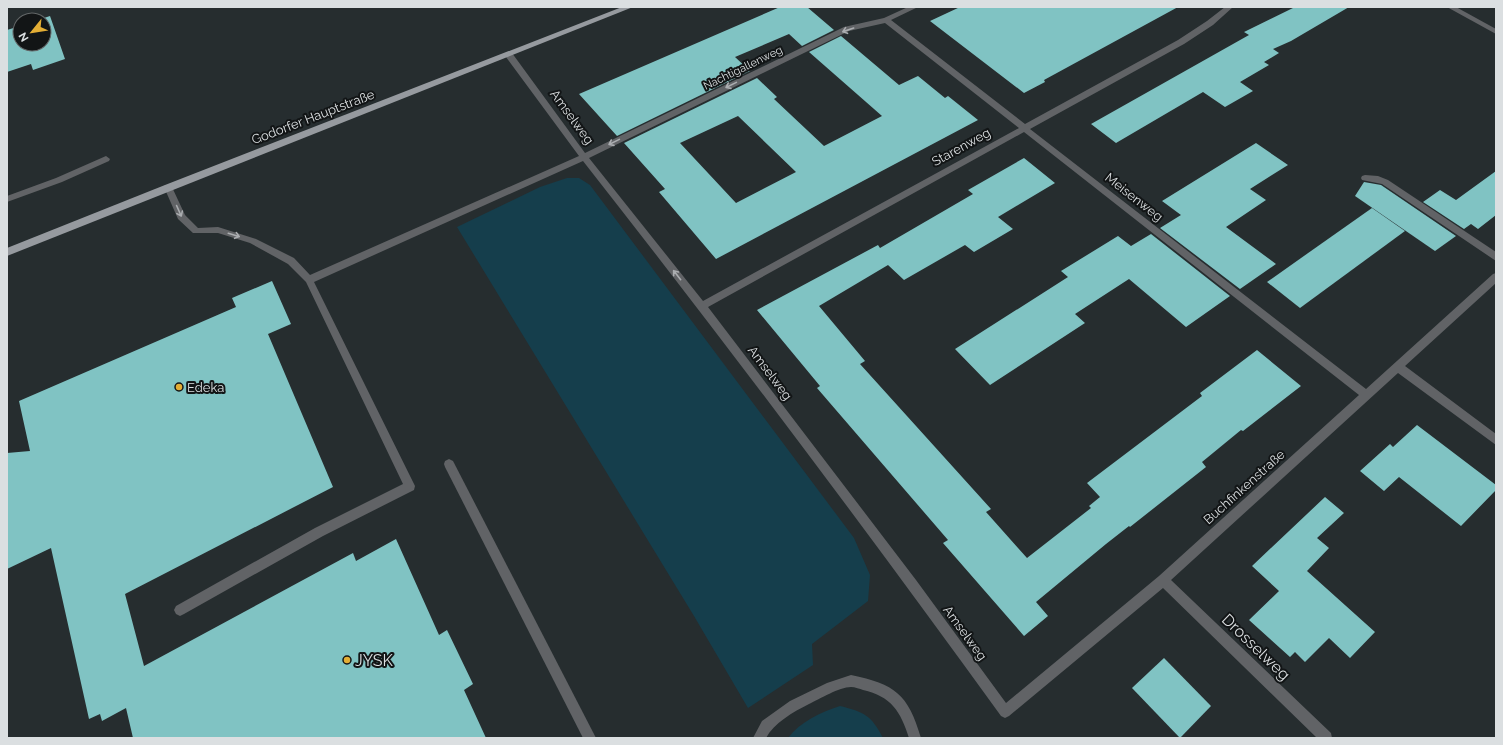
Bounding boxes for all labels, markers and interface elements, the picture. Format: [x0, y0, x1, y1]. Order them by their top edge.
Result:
north arrow [12, 12, 52, 52]
one-way arrow [843, 26, 855, 34]
text: N [16, 30, 32, 44]
street label: Nachtigallenweg [701, 43, 785, 93]
one-way arrow [725, 82, 737, 90]
street label: Godorfer Hauptstraße [249, 87, 377, 147]
street label: Amselweg [547, 87, 597, 147]
street label: Starenweg [929, 125, 993, 169]
one-way arrow [608, 139, 620, 146]
street label: Meisenweg [1102, 170, 1166, 224]
one-way arrow [176, 205, 183, 217]
one-way arrow [227, 232, 240, 239]
one-way arrow [673, 270, 682, 281]
street label: Amselweg [745, 343, 795, 403]
place label: Edeka [187, 380, 224, 395]
marker: Edeka [174, 382, 184, 392]
street label: Buchfinkenstraße [1200, 446, 1288, 527]
street label: Amselweg [940, 603, 990, 663]
street label: Drosselweg [1218, 610, 1294, 684]
place label: JYSK [355, 651, 393, 670]
marker: JYSK [342, 655, 352, 665]

